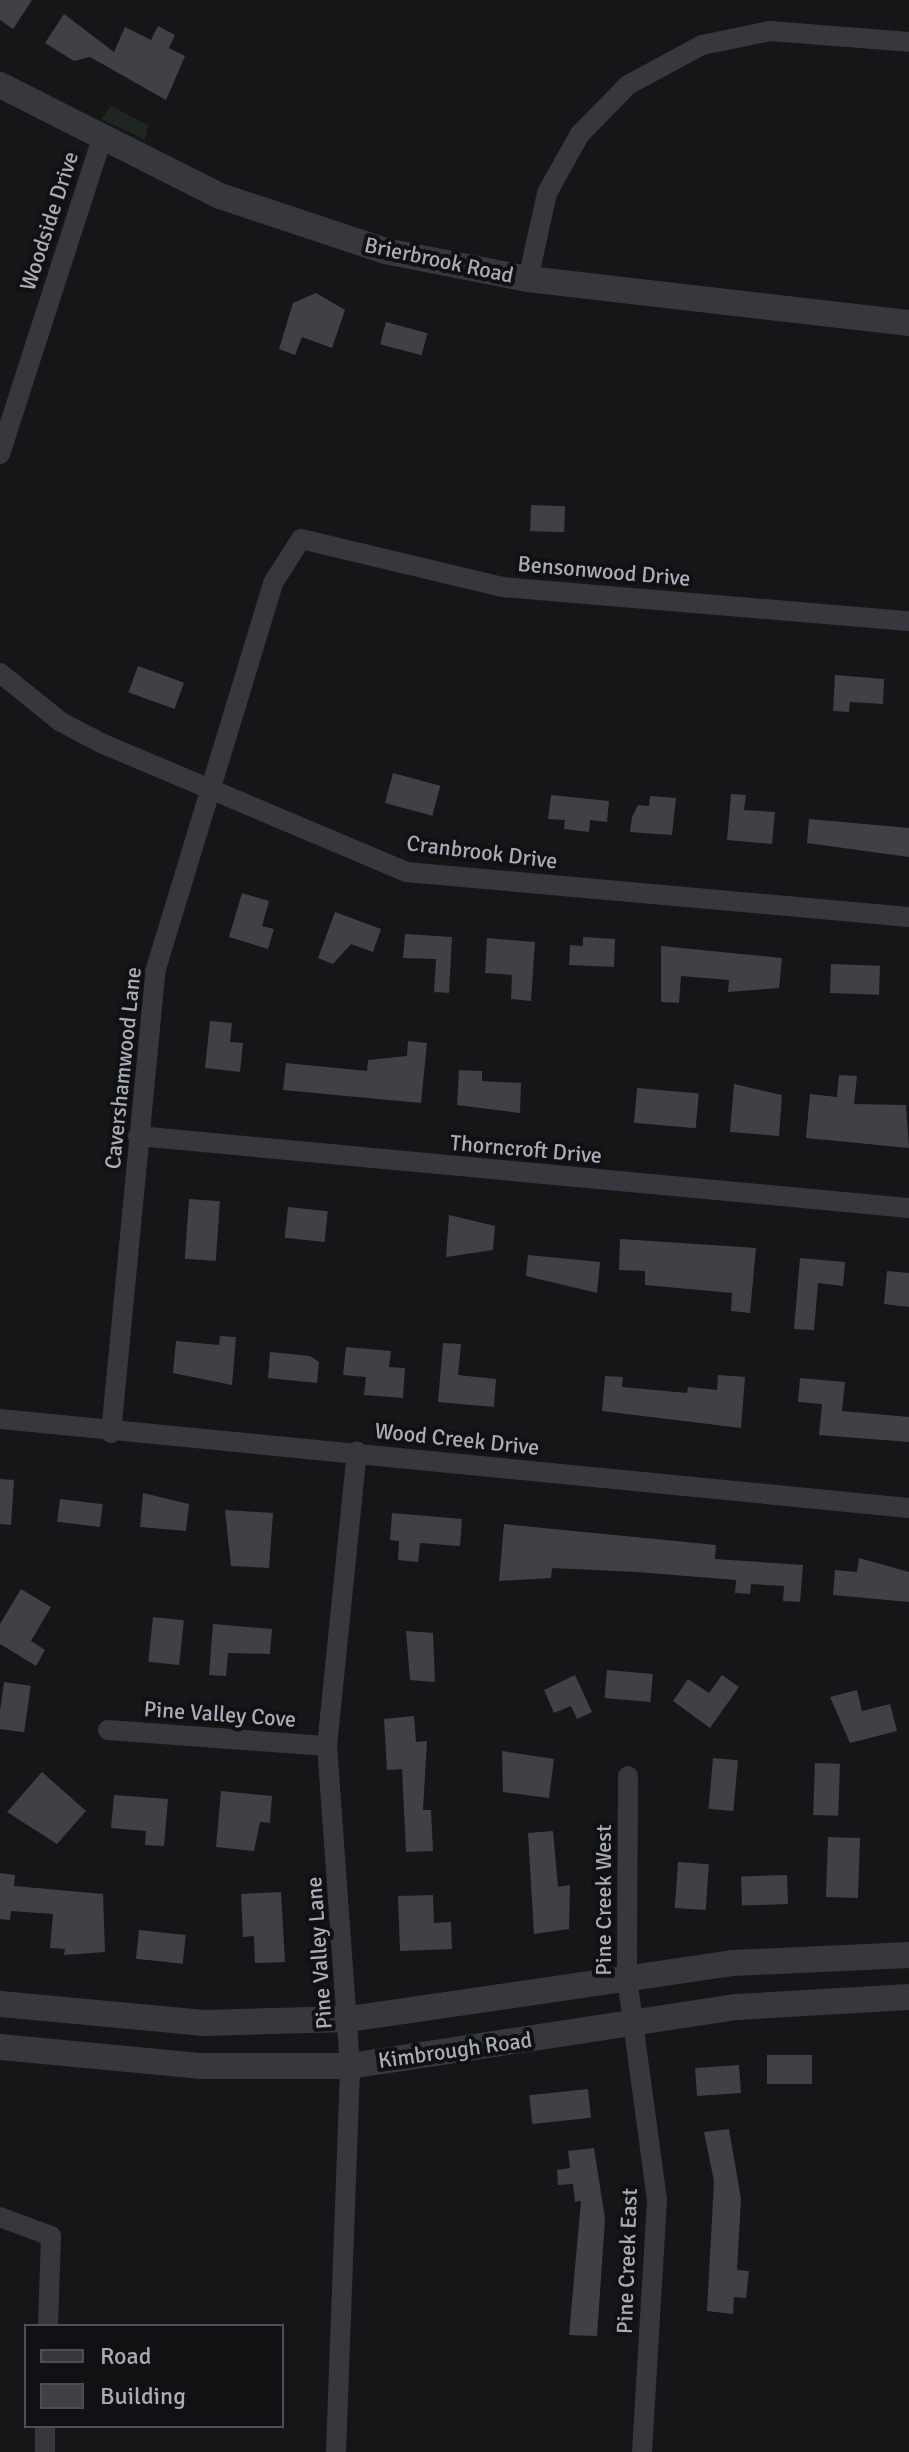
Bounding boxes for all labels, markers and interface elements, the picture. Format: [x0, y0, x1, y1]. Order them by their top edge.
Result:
street label: Woodside Drive [14, 148, 84, 294]
street label: Brierbrook Road [362, 231, 516, 289]
street label: Bensonwood Drive [517, 550, 691, 592]
street label: Cranbrook Drive [405, 830, 559, 874]
street label: Cavershamwood Lane [99, 966, 147, 1170]
street label: Thorncroft Drive [449, 1129, 603, 1169]
street label: Wood Creek Drive [373, 1417, 541, 1461]
street label: Pine Valley Cove [143, 1696, 297, 1732]
street label: Pine Creek West [591, 1824, 617, 1976]
street label: Pine Valley Lane [300, 1876, 338, 2030]
street label: Kimbrough Road [376, 2026, 534, 2074]
street label: Pine Creek East [611, 2188, 643, 2334]
legend [24, 2324, 284, 2428]
text: Road [100, 2341, 151, 2371]
text: Building [100, 2381, 186, 2411]

